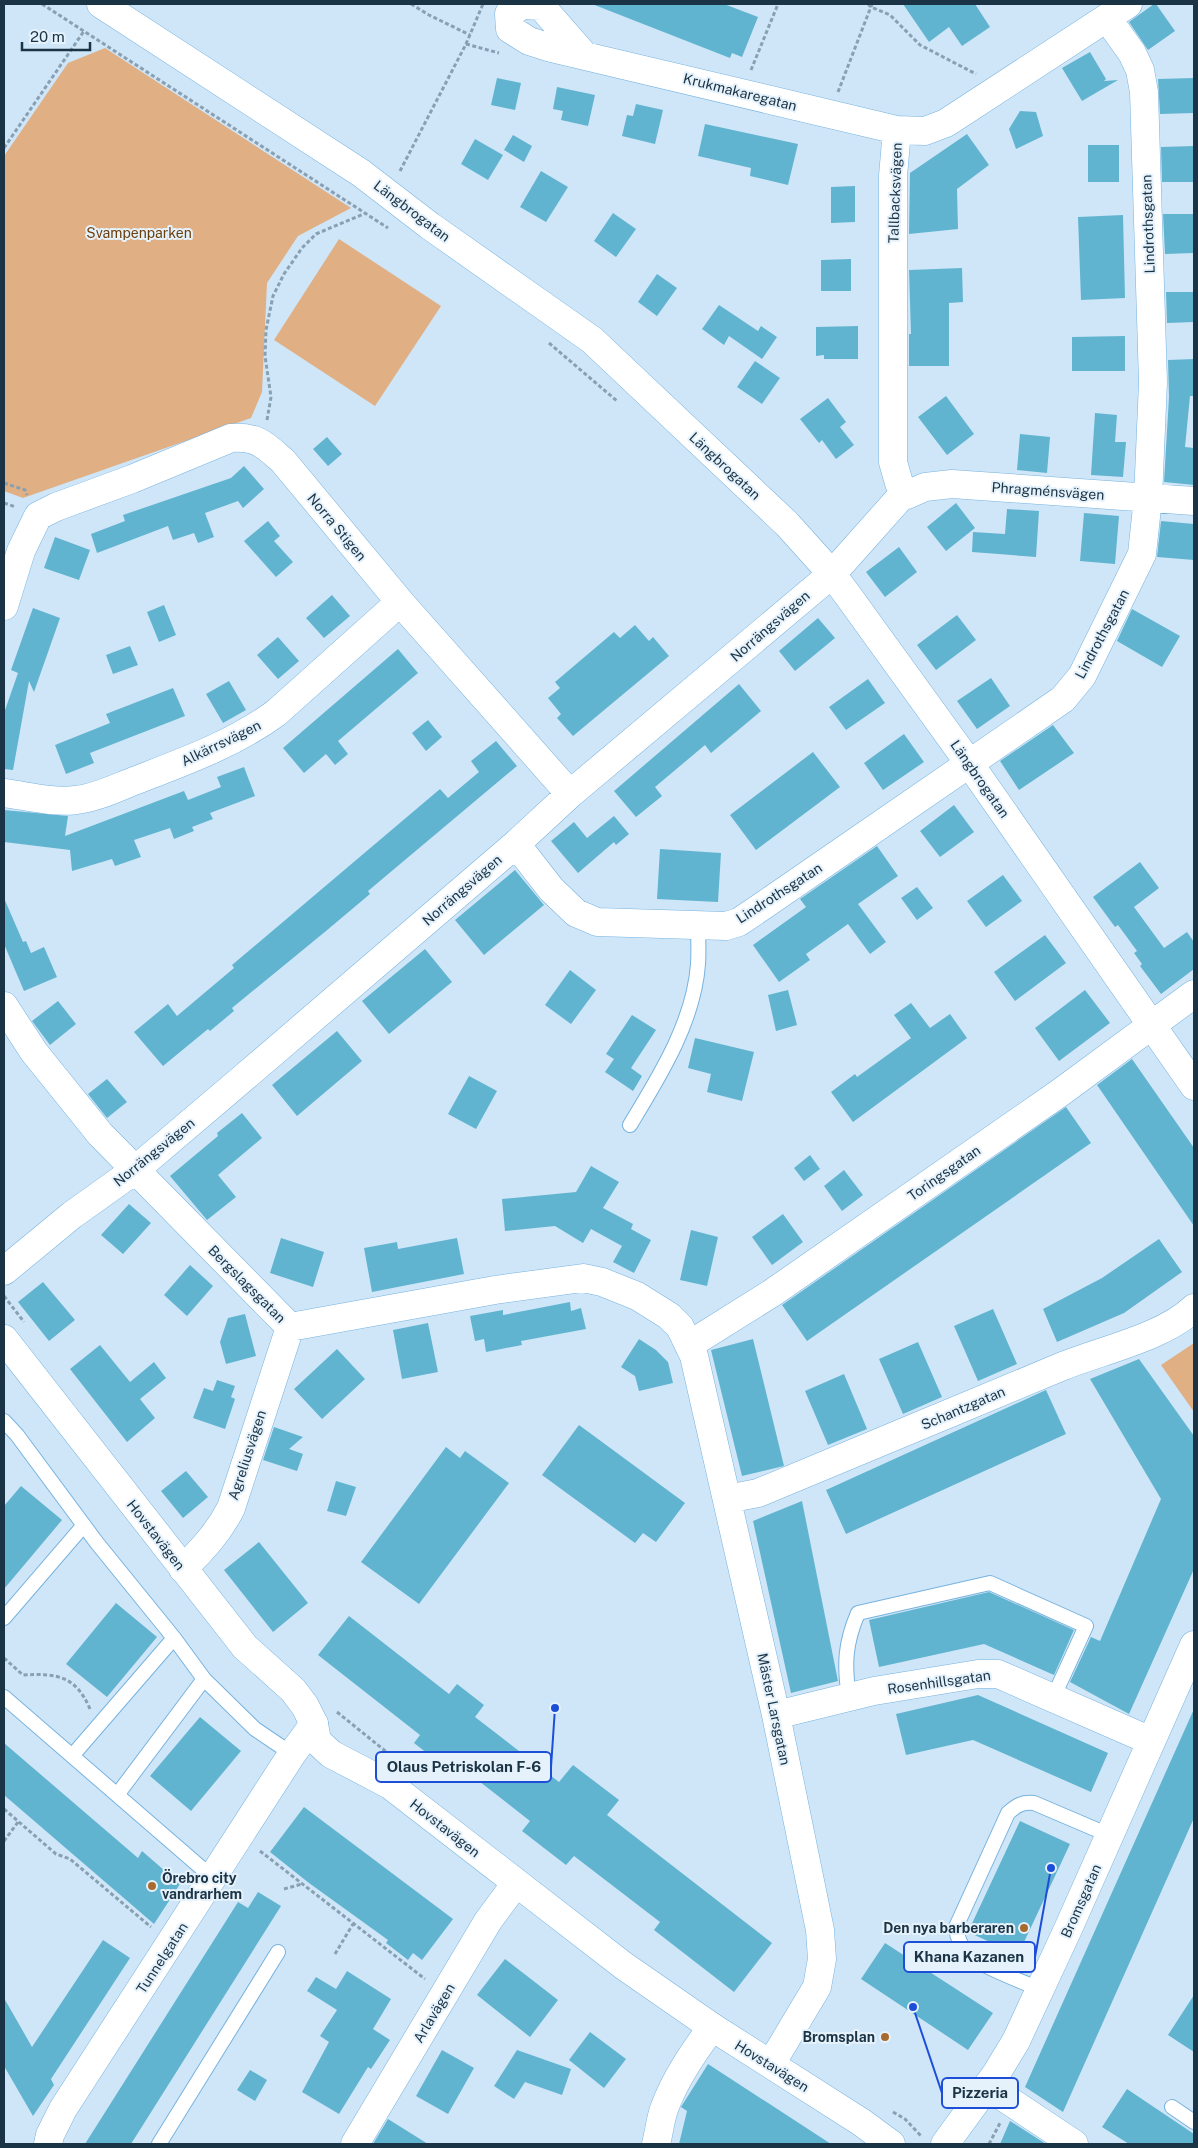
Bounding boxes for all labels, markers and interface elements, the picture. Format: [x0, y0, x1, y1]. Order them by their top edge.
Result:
scale bar [22, 20, 90, 52]
text: 20 m [30, 28, 65, 45]
street label: Krukmakaregatan [681, 70, 799, 114]
street label: Tallbacksvägen [885, 142, 905, 244]
street label: Lindrothsgatan [1138, 174, 1158, 274]
street label: Längbrogatan [371, 177, 453, 245]
park label: Svampenparken [86, 225, 192, 241]
street label: Längbrogatan [686, 429, 764, 503]
street label: Phragménsvägen [991, 479, 1105, 503]
street label: Norra Stigen [304, 490, 370, 564]
street label: Norrängsvägen [727, 587, 813, 665]
street label: Lindrothsgatan [1072, 587, 1132, 681]
street label: Alkärrsvägen [179, 717, 263, 769]
street label: Längbrogatan [947, 737, 1013, 821]
street label: Norrängsvägen [419, 851, 505, 929]
street label: Lindrothsgatan [733, 859, 825, 927]
street label: Norrängsvägen [110, 1114, 198, 1190]
street label: Toringsgatan [905, 1142, 983, 1204]
street label: Bergslagsgatan [205, 1242, 289, 1326]
street label: Schantzgatan [919, 1383, 1007, 1433]
street label: Agreliusvägen [225, 1408, 269, 1502]
street label: Hovstavägen [124, 1497, 188, 1573]
street label: Mäster Larsgatan [754, 1651, 794, 1767]
street label: Rosenhillsgatan [886, 1667, 992, 1697]
callout: Olaus Petriskolan F-6 [376, 1752, 551, 1782]
text: Olaus Petriskolan F-6 [387, 1758, 541, 1775]
street label: Hovstavägen [407, 1796, 483, 1860]
street label: Bromsgatan [1058, 1862, 1104, 1940]
place label: Örebro city vandrarhem [162, 1869, 242, 1902]
marker: Örebro city vandrarhem [146, 1880, 158, 1892]
street label: Tunnelgatan [133, 1920, 191, 1996]
place label: Den nya barberaren [883, 1920, 1014, 1936]
marker: Den nya barberaren [1018, 1922, 1030, 1934]
callout: Khana Kazanen [904, 1942, 1035, 1972]
text: Khana Kazanen [914, 1948, 1024, 1965]
street label: Arlavägen [410, 1980, 458, 2046]
place label: Bromsplan [802, 2029, 875, 2045]
marker: Bromsplan [879, 2031, 891, 2043]
street label: Hovstavägen [732, 2037, 812, 2095]
callout: Pizzeria [942, 2078, 1018, 2108]
text: Pizzeria [952, 2084, 1008, 2101]

